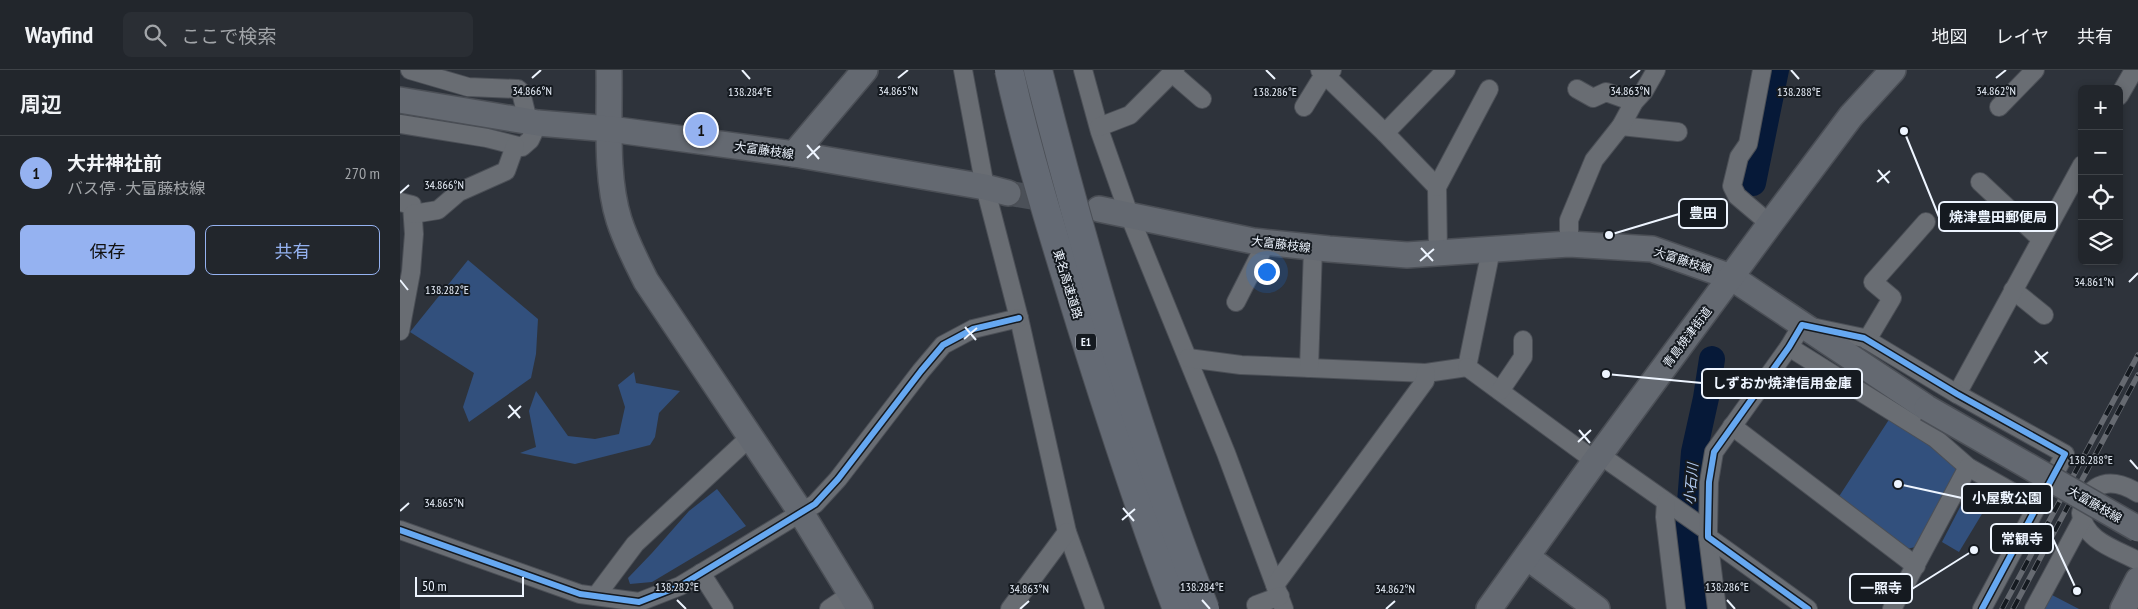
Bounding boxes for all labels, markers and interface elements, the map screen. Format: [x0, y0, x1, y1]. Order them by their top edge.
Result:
search box [123, 12, 473, 57]
text: Wayfind [25, 19, 93, 50]
icon: search [141, 21, 169, 49]
text: ここで検索 [181, 24, 276, 48]
text: 地図 [1932, 25, 1968, 48]
text: レイヤ [1996, 25, 2049, 48]
text: 共有 [2077, 25, 2113, 48]
text: 34.866°N [512, 83, 552, 98]
text: 34.865°N [878, 83, 918, 98]
text: 34.863°N [1610, 83, 1650, 98]
text: 34.862°N [1976, 83, 2016, 98]
text: 138.284°E [728, 84, 772, 99]
text: 138.286°E [1253, 84, 1297, 99]
text: 138.288°E [1777, 84, 1821, 99]
map controls [2078, 85, 2123, 265]
button: + [2078, 85, 2123, 130]
text: 周辺 [20, 91, 62, 118]
pin: 1 [685, 111, 717, 149]
button: − [2078, 130, 2123, 175]
street label: 大富藤枝線 [733, 138, 795, 162]
text: 大井神社前 [67, 151, 162, 175]
text: 1 [32, 163, 40, 183]
text: 270 m [345, 163, 380, 183]
button: locate [2078, 175, 2123, 220]
text: 34.866°N [424, 177, 464, 192]
text: バス停 · 大富藤枝線 [67, 178, 205, 198]
callout: 豊田 [1679, 199, 1727, 228]
callout: 焼津豊田郵便局 [1939, 202, 2057, 231]
text: 豊田 [1689, 204, 1717, 222]
text: 焼津豊田郵便局 [1949, 208, 2047, 226]
button: layers [2078, 220, 2123, 265]
button: 保存 [20, 225, 195, 275]
button: 共有 [205, 225, 380, 275]
street label: 大富藤枝線 [1250, 233, 1312, 255]
street label: 大富藤枝線 [1652, 244, 1714, 276]
street label: 東名高速道路 [1050, 247, 1086, 321]
your location [1254, 259, 1280, 285]
text: 34.861°N [2074, 274, 2114, 289]
text: 138.282°E [425, 282, 469, 297]
street label: 青島焼津街道 [1659, 304, 1715, 370]
road number: E1 [1076, 334, 1096, 350]
callout: しずおか焼津信用金庫 [1702, 369, 1862, 398]
text: しずおか焼津信用金庫 [1712, 374, 1852, 392]
text: 138.288°E [2069, 452, 2113, 467]
water label: 小石川 [1680, 460, 1702, 506]
street label: 大富藤枝線 [2065, 483, 2125, 525]
callout: 小屋敷公園 [1962, 484, 2052, 513]
text: 小屋敷公園 [1972, 489, 2042, 507]
text: 34.865°N [424, 495, 464, 510]
callout: 常観寺 [1991, 524, 2053, 553]
text: 常観寺 [2001, 530, 2043, 548]
scale bar [415, 574, 524, 597]
callout: 一照寺 [1850, 574, 1912, 603]
text: 50 m [422, 577, 447, 595]
text: 138.282°E [655, 579, 699, 594]
text: 138.284°E [1180, 579, 1224, 594]
text: 138.286°E [1705, 579, 1749, 594]
text: 一照寺 [1860, 579, 1902, 597]
text: 34.863°N [1009, 581, 1049, 596]
text: 34.862°N [1375, 581, 1415, 596]

